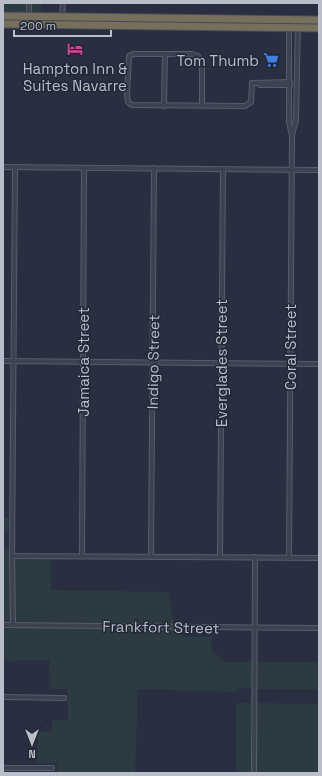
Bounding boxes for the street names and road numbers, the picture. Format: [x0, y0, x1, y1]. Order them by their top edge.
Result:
street label: Everglades Street [212, 299, 231, 427]
street label: Coral Street [281, 304, 300, 390]
street label: Jamaica Street [74, 307, 93, 417]
street label: Indigo Street [143, 314, 163, 410]
street label: Frankfort Street [102, 616, 220, 638]

